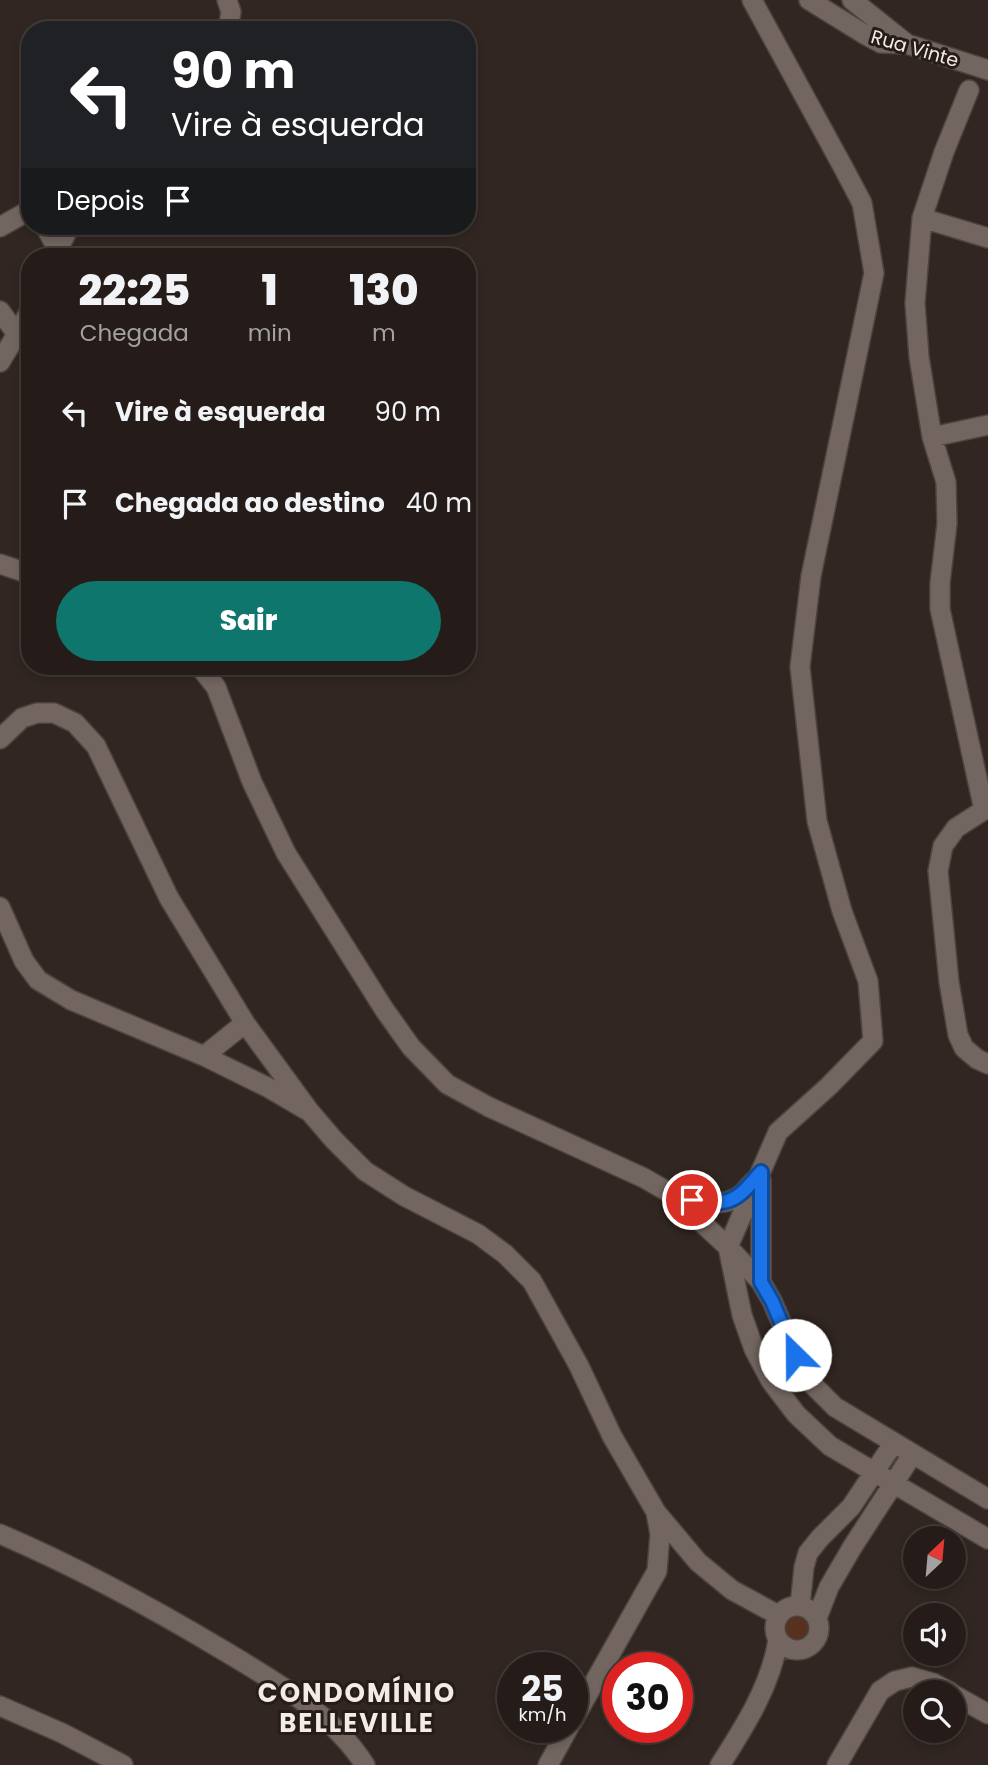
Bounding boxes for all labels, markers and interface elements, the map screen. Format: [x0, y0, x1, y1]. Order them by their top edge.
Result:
street label: Rua Vinte [868, 23, 962, 74]
text: 90 m [171, 37, 295, 105]
icon: left [56, 49, 147, 140]
text: Vire à esquerda [171, 102, 425, 147]
icon: arrive [159, 182, 197, 220]
text: Depois [56, 183, 145, 219]
text: 22:25 [78, 261, 190, 320]
text: 1 [262, 261, 278, 320]
text: 130 [349, 261, 419, 320]
text: Chegada [80, 317, 189, 349]
text: min [248, 317, 292, 349]
text: m [372, 317, 396, 349]
icon: left [56, 394, 94, 432]
text: Vire à esquerda [115, 394, 326, 430]
text: 90 m [375, 394, 441, 430]
icon: arrive [56, 485, 94, 523]
text: Chegada ao destino [115, 485, 385, 521]
text: 40 m [406, 485, 472, 521]
button: Sair [56, 581, 441, 661]
pin [662, 1170, 722, 1230]
icon: arrive [673, 1181, 711, 1219]
position arrow [758, 1318, 832, 1392]
north arrow [903, 1526, 966, 1589]
map controls [903, 1526, 966, 1743]
button: sound [903, 1603, 966, 1666]
speed limit sign: 30 [602, 1652, 693, 1743]
text: 25 [521, 1664, 564, 1713]
district label: CONDOMÍNIO BELLEVILLE [258, 1675, 456, 1741]
button: search [903, 1680, 966, 1743]
text: km/h [519, 1702, 566, 1727]

